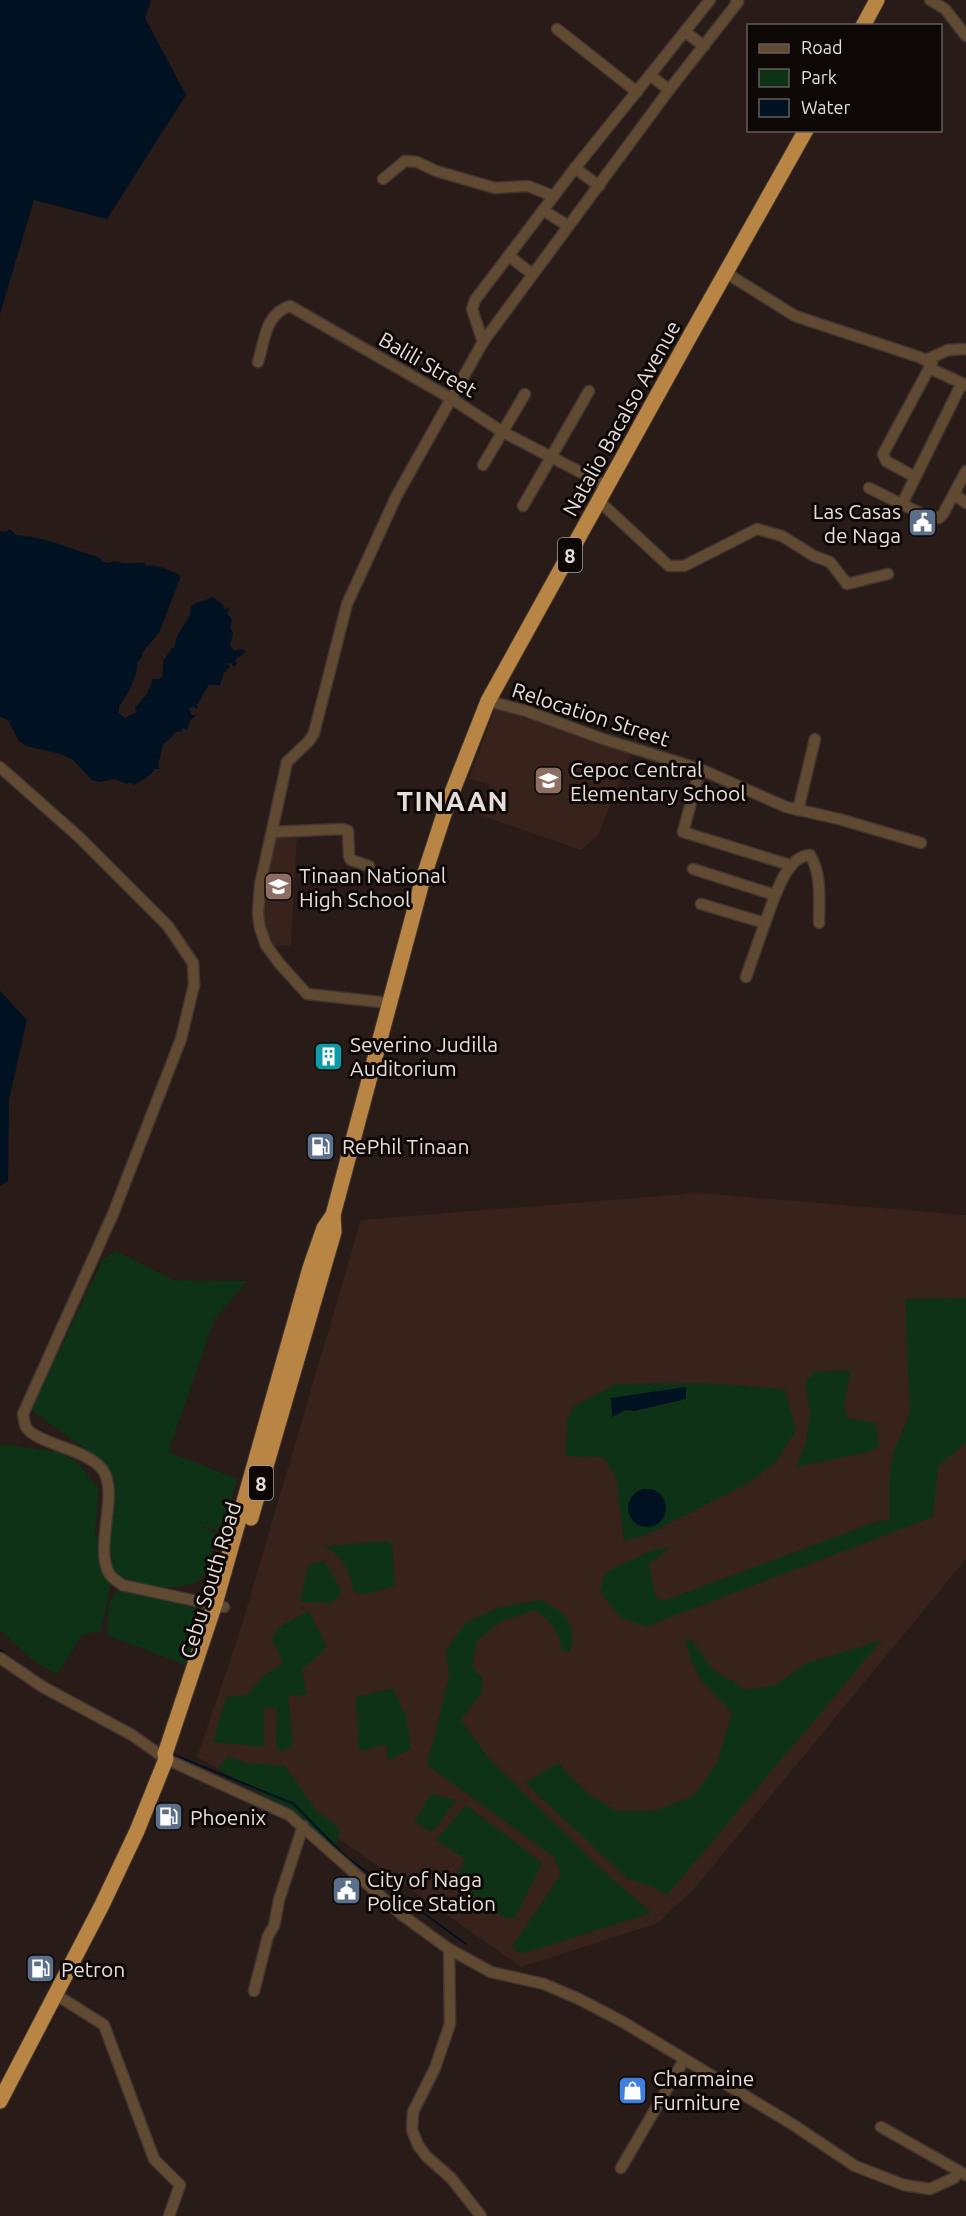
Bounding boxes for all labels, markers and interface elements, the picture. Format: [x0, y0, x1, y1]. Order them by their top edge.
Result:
legend [747, 24, 942, 132]
text: Road [801, 37, 843, 57]
text: Park [801, 67, 837, 87]
text: Water [801, 97, 851, 117]
street label: Natalio Bacalso Avenue [557, 316, 685, 520]
street label: Balili Street [375, 326, 481, 402]
place label: Las Casas de Naga [813, 499, 901, 547]
public building icon: Las Casas de Naga [906, 507, 938, 539]
road number: 8 [558, 538, 582, 572]
street label: Relocation Street [509, 677, 673, 751]
place label: Cepoc Central Elementary School [570, 757, 746, 805]
school or university icon: Cepoc Central Elementary School [533, 765, 565, 797]
district label: TINAAN [397, 786, 509, 816]
place label: Tinaan National High School [299, 863, 446, 911]
school or university icon: Tinaan National High School [262, 871, 294, 903]
place label: Severino Judilla Auditorium [350, 1032, 498, 1080]
building icon: Severino Judilla Auditorium [313, 1040, 345, 1072]
fuel station icon: RePhil Tinaan [305, 1130, 337, 1162]
place label: RePhil Tinaan [342, 1134, 469, 1158]
road number: 8 [249, 1466, 273, 1500]
street label: Cebu South Road [175, 1499, 245, 1661]
fuel station icon: Phoenix [153, 1801, 185, 1833]
place label: Phoenix [190, 1805, 267, 1829]
place label: City of Naga Police Station [367, 1867, 496, 1915]
public building icon: City of Naga Police Station [330, 1875, 362, 1907]
fuel station icon: Petron [24, 1953, 56, 1985]
place label: Petron [61, 1957, 125, 1981]
place label: Charmaine Furniture [653, 2066, 754, 2114]
shop icon: Charmaine Furniture [616, 2074, 648, 2106]

